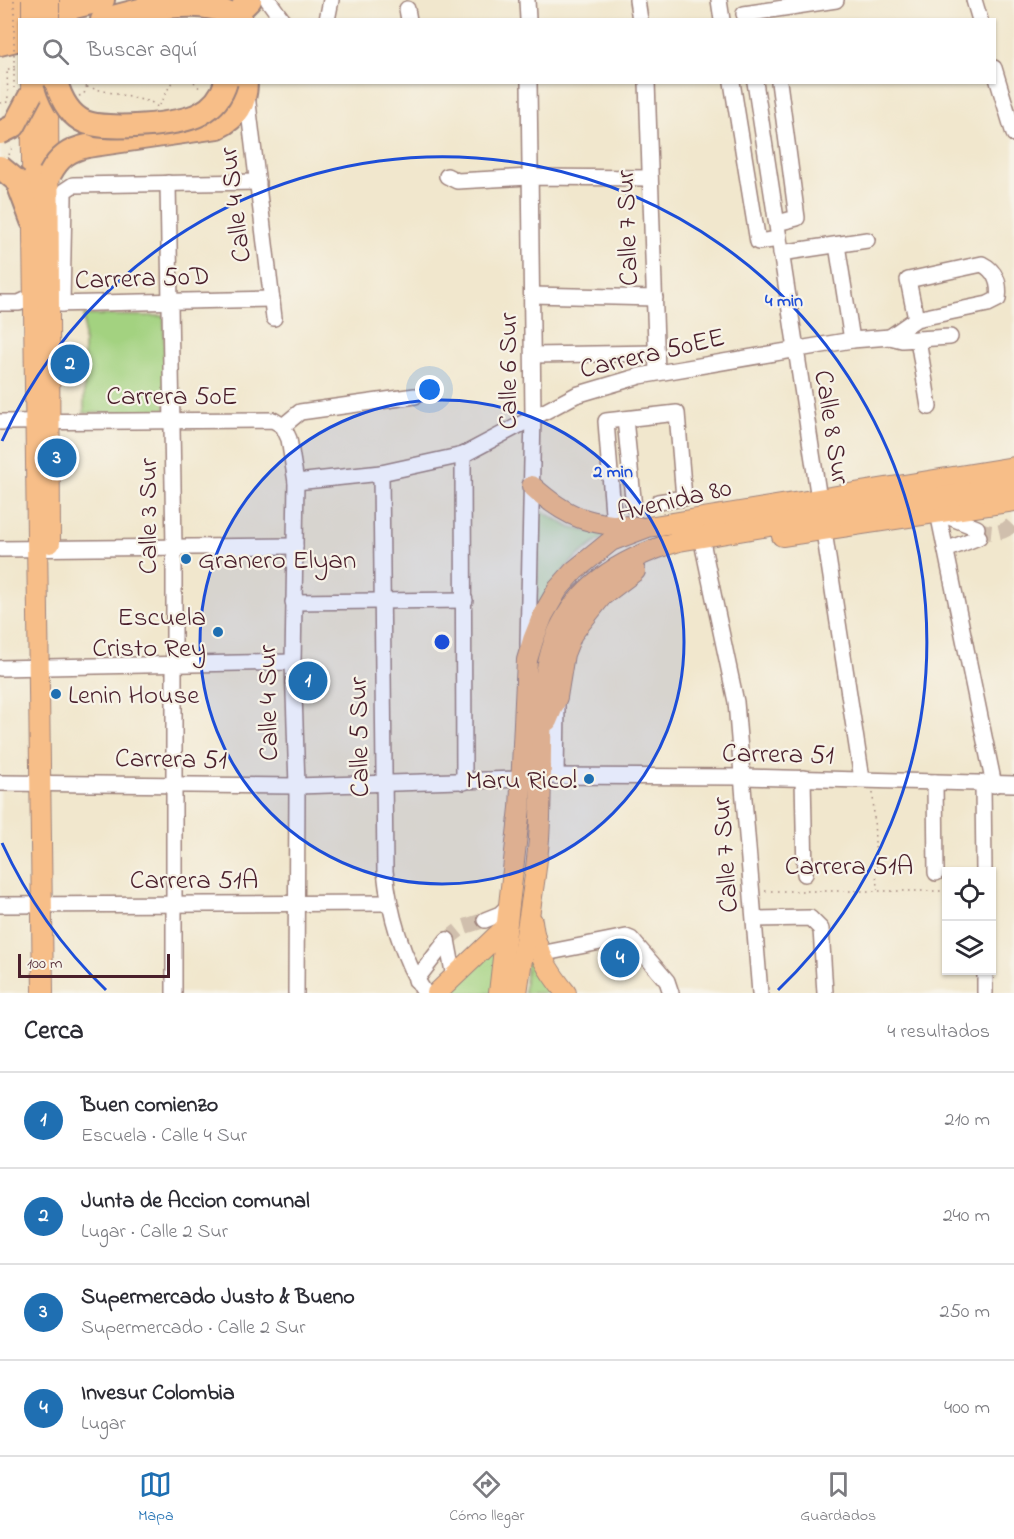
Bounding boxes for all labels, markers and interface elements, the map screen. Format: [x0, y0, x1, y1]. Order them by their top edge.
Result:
search box [18, 18, 996, 84]
icon: search [39, 35, 72, 68]
text: Buscar aquí [87, 35, 197, 67]
street label: Calle 4 Sur [210, 144, 263, 265]
street label: Calle 7 Sur [607, 169, 650, 287]
street label: Carrera 50D [74, 258, 210, 301]
text: 4 min [765, 289, 803, 315]
street label: Calle 6 Sur [490, 312, 529, 430]
street label: Carrera 50EE [576, 319, 729, 390]
pin: 2 [50, 342, 90, 386]
street label: Calle 8 Sur [802, 367, 859, 488]
your location [415, 375, 444, 404]
street label: Carrera 50E [106, 378, 238, 417]
pin: 3 [38, 436, 76, 480]
street label: Calle 3 Sur [130, 457, 169, 574]
text: 2 min [592, 460, 633, 486]
street label: Avenida 80 [613, 469, 736, 534]
place label: Granero Elyan [198, 542, 356, 581]
marker: Granero Elyan [179, 552, 193, 566]
place label: Escuela Cristo Rey [92, 599, 206, 669]
marker: Escuela Cristo Rey [211, 625, 225, 639]
centre of rings [432, 632, 452, 652]
street label: Calle 4 Sur [249, 644, 290, 761]
pin: 1 [288, 658, 328, 704]
street label: Calle 5 Sur [340, 676, 381, 798]
place label: Lenin House [68, 677, 200, 716]
marker: Lenin House [49, 687, 63, 701]
street label: Carrera 51 [722, 735, 834, 776]
street label: Carrera 51 [115, 740, 227, 781]
place label: Maru Rico! [466, 762, 577, 801]
marker: Maru Rico! [582, 772, 596, 786]
street label: Calle 7 Sur [703, 795, 750, 914]
street label: Carrera 51A [785, 848, 913, 887]
street label: Carrera 51A [130, 862, 258, 901]
map controls [942, 867, 996, 975]
button: locate [942, 867, 996, 921]
button: layers [942, 921, 996, 975]
pin: 4 [600, 936, 640, 980]
scale bar [18, 951, 170, 978]
text: 100 m [27, 952, 62, 976]
text: Cerca [24, 1013, 84, 1051]
text: 4 resultados [887, 1018, 990, 1047]
text: Buen comienzo [81, 1090, 218, 1122]
text: 1 [40, 1106, 47, 1135]
text: 210 m [945, 1106, 990, 1135]
text: Escuela · Calle 4 Sur [81, 1122, 247, 1151]
text: Junta de Accion comunal [81, 1186, 310, 1218]
text: 2 [39, 1202, 48, 1231]
text: 240 m [943, 1202, 990, 1231]
text: Lugar · Calle 2 Sur [81, 1218, 228, 1247]
text: Supermercado Justo & Bueno [81, 1282, 355, 1314]
text: 3 [39, 1298, 48, 1327]
text: 250 m [939, 1298, 990, 1327]
text: Supermercado · Calle 2 Sur [81, 1314, 305, 1343]
text: Invesur Colombia [81, 1378, 235, 1410]
text: 4 [39, 1394, 48, 1423]
text: 400 m [944, 1394, 990, 1423]
text: Lugar [81, 1410, 126, 1439]
tab: Mapa [138, 1468, 174, 1528]
tab: Cómo llegar [449, 1468, 525, 1528]
tab: Guardados [800, 1468, 876, 1528]

